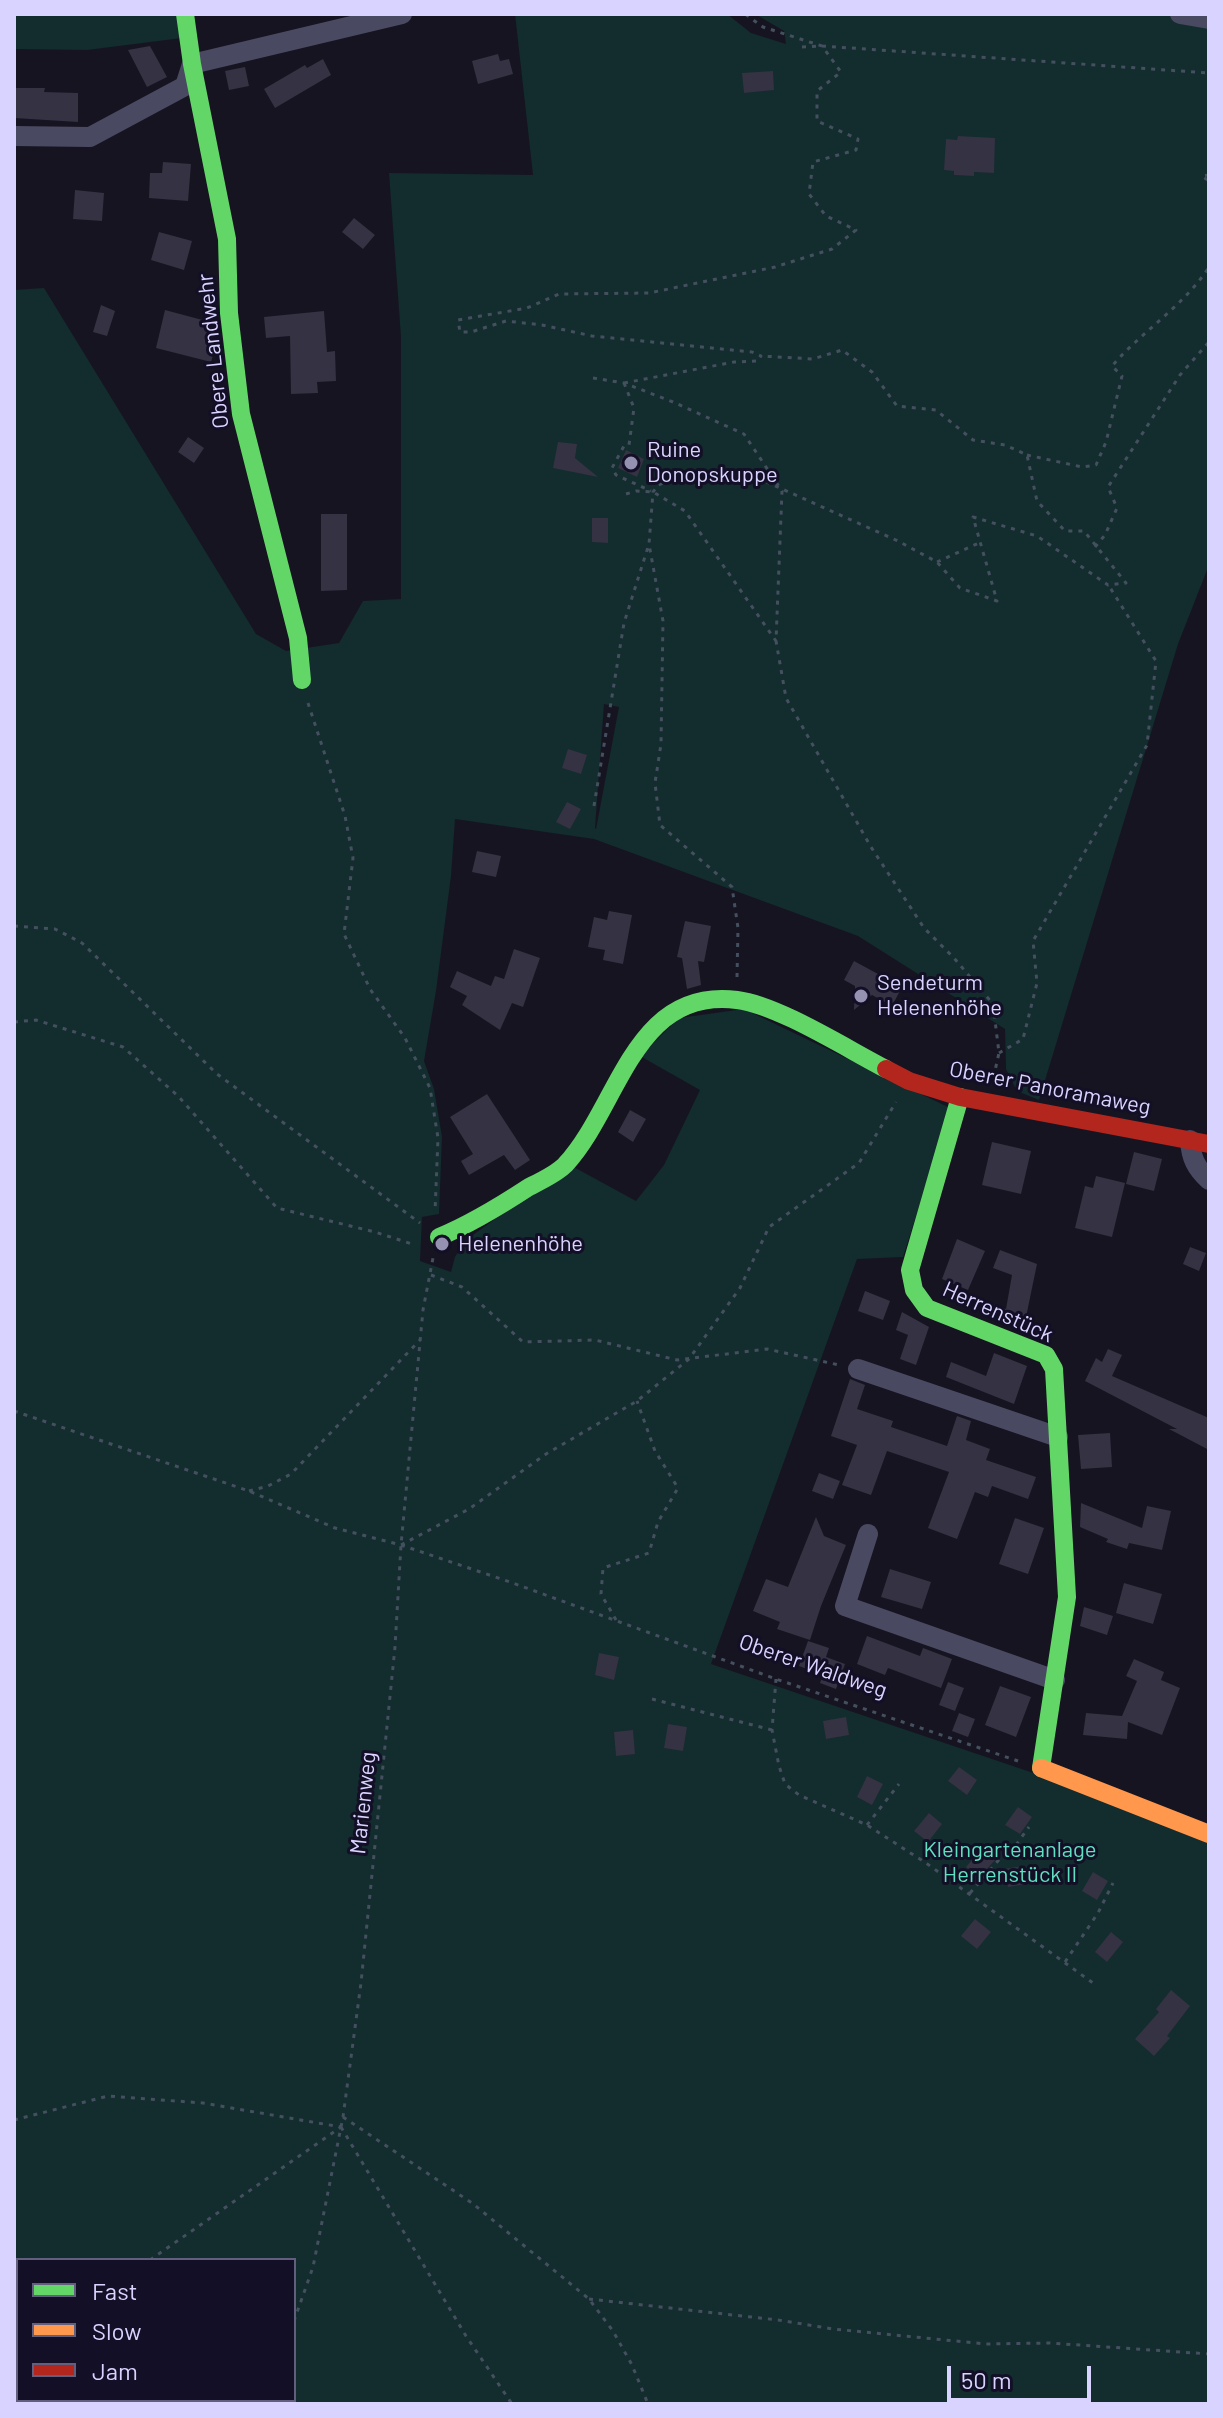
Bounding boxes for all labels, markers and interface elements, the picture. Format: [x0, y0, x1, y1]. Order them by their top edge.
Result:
street label: Obere Landwehr [192, 272, 234, 430]
place label: Ruine Donopskuppe [647, 437, 778, 488]
marker: Ruine Donopskuppe [622, 454, 640, 472]
place label: Sendeturm Helenenhöhe [877, 970, 1002, 1022]
marker: Sendeturm Helenenhöhe [852, 987, 870, 1005]
street label: Oberer Panoramaweg [947, 1056, 1153, 1120]
place label: Helenenhöhe [458, 1231, 583, 1257]
marker: Helenenhöhe [433, 1235, 451, 1253]
street label: Herrenstück [939, 1276, 1057, 1348]
street label: Oberer Waldweg [735, 1628, 891, 1704]
street label: Marienweg [344, 1750, 382, 1856]
park label: Kleingartenanlage Herrenstück II [923, 1837, 1097, 1888]
legend [16, 2258, 296, 2402]
text: Fast [92, 2276, 137, 2305]
text: Slow [92, 2316, 141, 2345]
scale bar [951, 2350, 1095, 2400]
text: Jam [92, 2356, 138, 2385]
text: 50 m [961, 2365, 1012, 2394]

